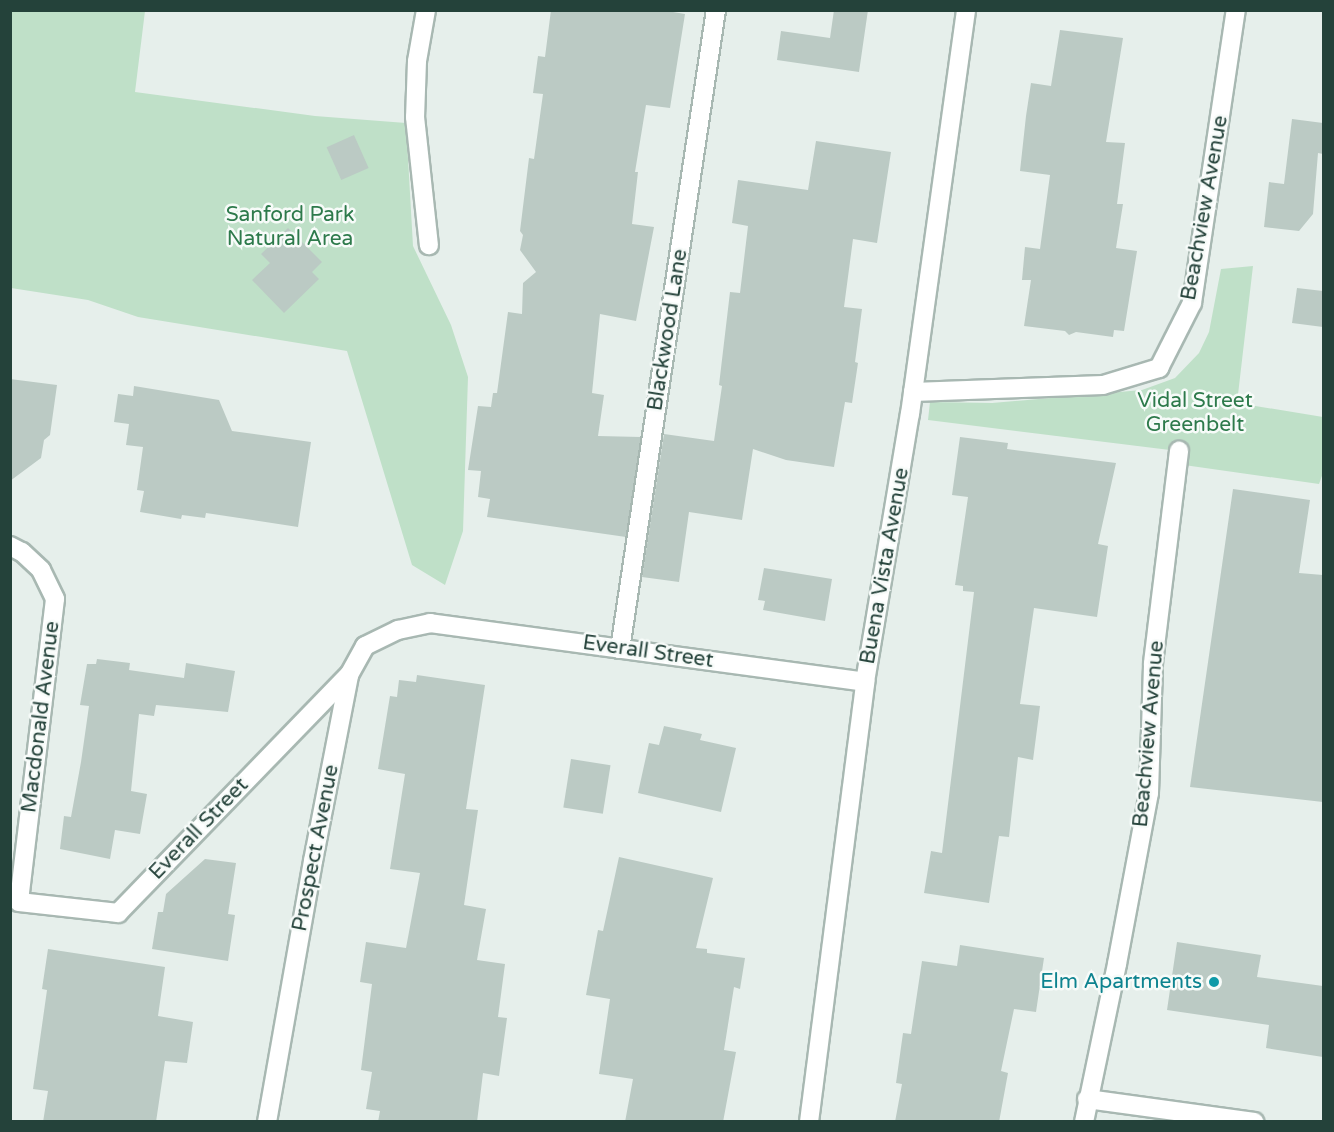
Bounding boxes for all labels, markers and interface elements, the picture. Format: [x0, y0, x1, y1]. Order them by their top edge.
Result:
street label: Beachview Avenue [1176, 114, 1234, 302]
park label: Sanford Park Natural Area [226, 202, 354, 252]
street label: Blackwood Lane [643, 247, 693, 413]
park label: Vidal Street Greenbelt [1137, 388, 1253, 438]
street label: Buena Vista Avenue [855, 466, 915, 666]
street label: Macdonald Avenue [17, 620, 65, 814]
street label: Everall Street [581, 630, 715, 674]
street label: Beachview Avenue [1128, 640, 1170, 828]
street label: Prospect Avenue [287, 762, 345, 934]
street label: Everall Street [144, 773, 254, 885]
place label: Elm Apartments [1040, 969, 1202, 995]
marker: Elm Apartments [1207, 975, 1221, 989]

